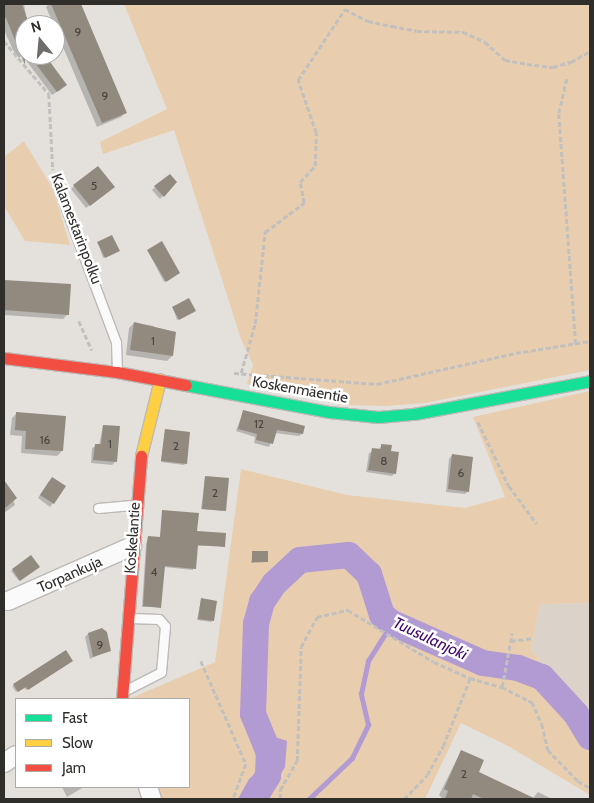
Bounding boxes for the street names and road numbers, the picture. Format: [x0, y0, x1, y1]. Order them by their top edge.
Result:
street label: Kalamestarinpolku [47, 171, 105, 287]
street label: Koskenmäentie [251, 373, 349, 407]
street label: Koskelantie [122, 502, 144, 574]
street label: Torpankuja [35, 553, 105, 597]

